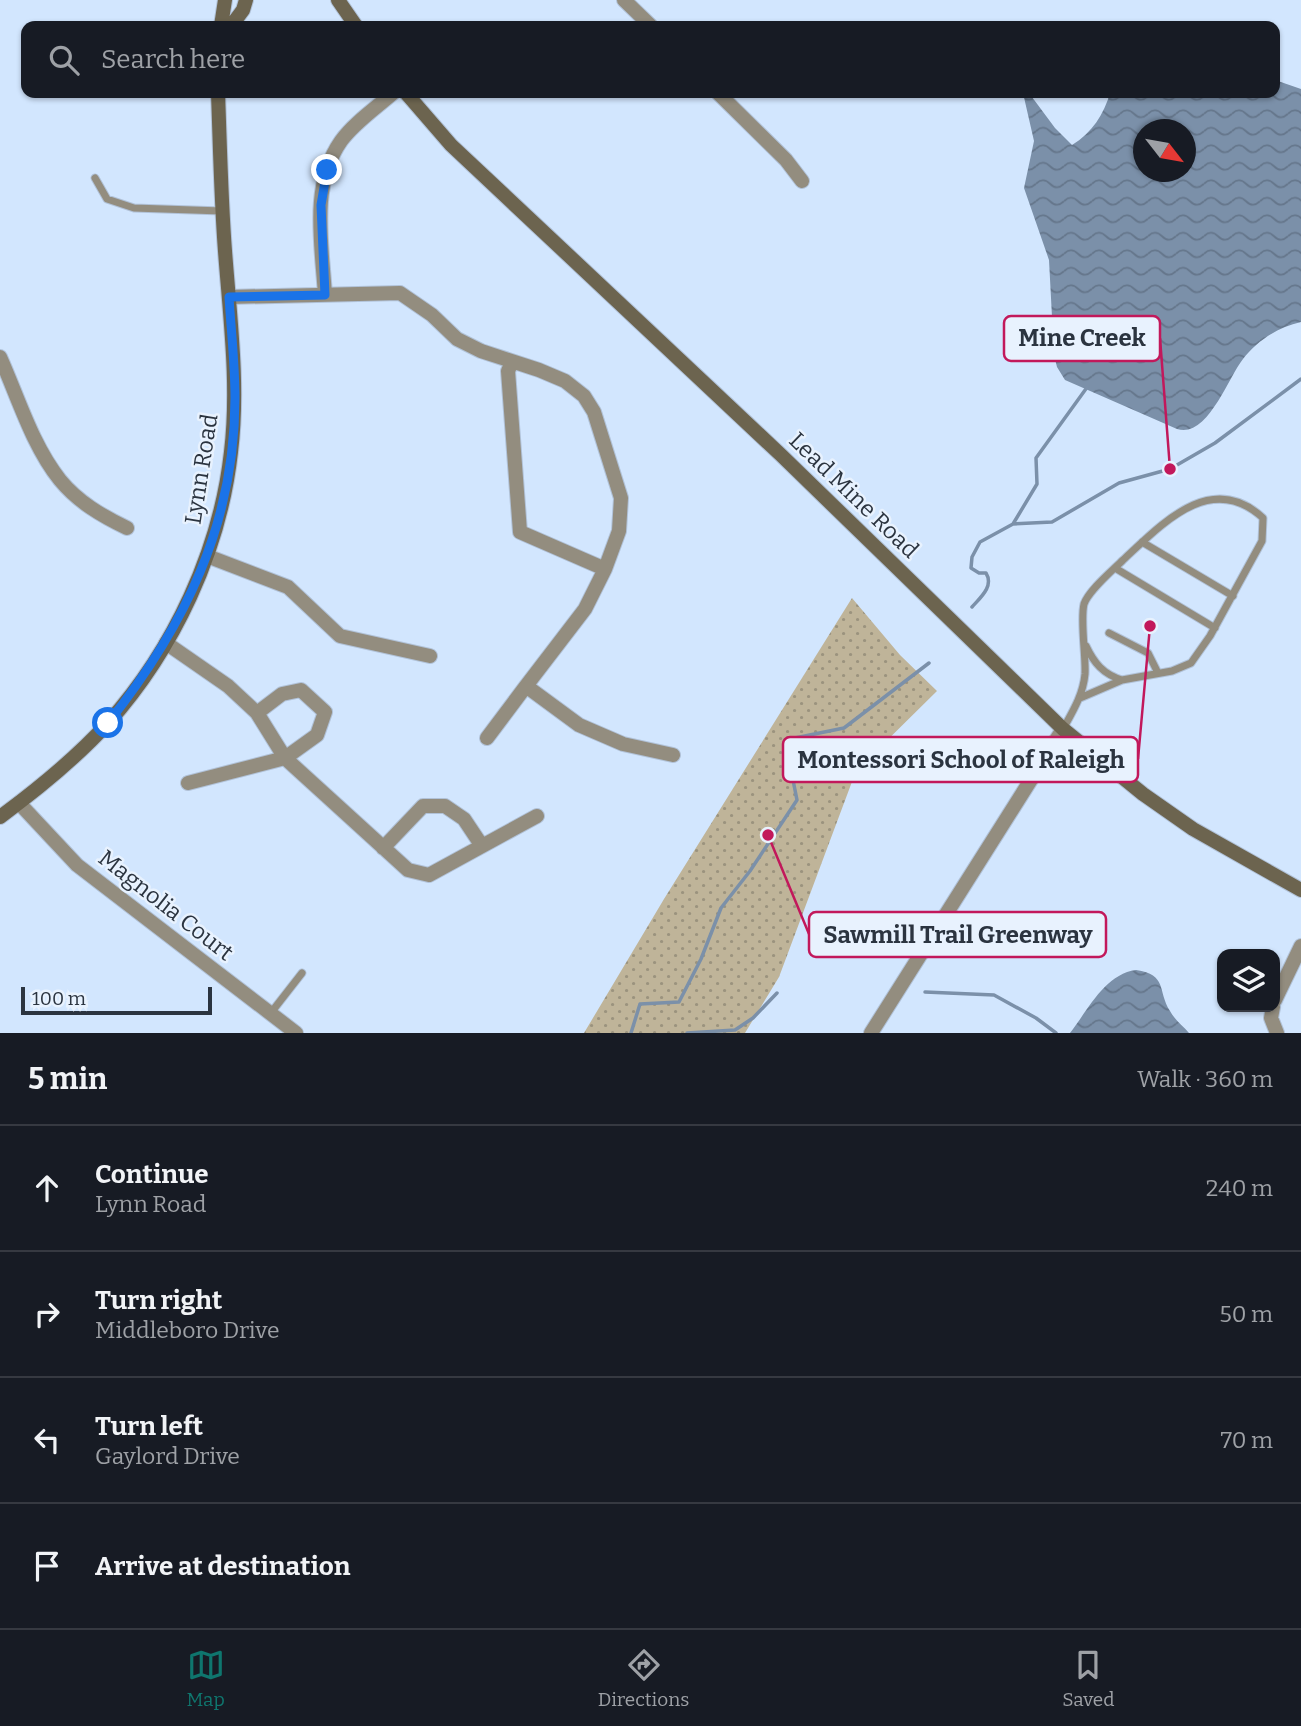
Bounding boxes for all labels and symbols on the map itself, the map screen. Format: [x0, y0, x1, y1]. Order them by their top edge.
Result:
north arrow [1133, 119, 1196, 182]
route end [311, 154, 342, 185]
callout: Mine Creek [1004, 316, 1160, 361]
text: Mine Creek [1018, 324, 1147, 352]
street label: Lynn Road [178, 411, 224, 526]
street label: Lead Mine Road [783, 426, 925, 564]
route start [92, 707, 123, 738]
callout: Montessori School of Raleigh [783, 737, 1138, 782]
text: Montessori School of Raleigh [797, 746, 1125, 774]
street label: Magnolia Court [93, 844, 239, 966]
callout: Sawmill Trail Greenway [809, 912, 1106, 957]
text: Sawmill Trail Greenway [823, 921, 1093, 949]
scale bar [21, 984, 212, 1016]

